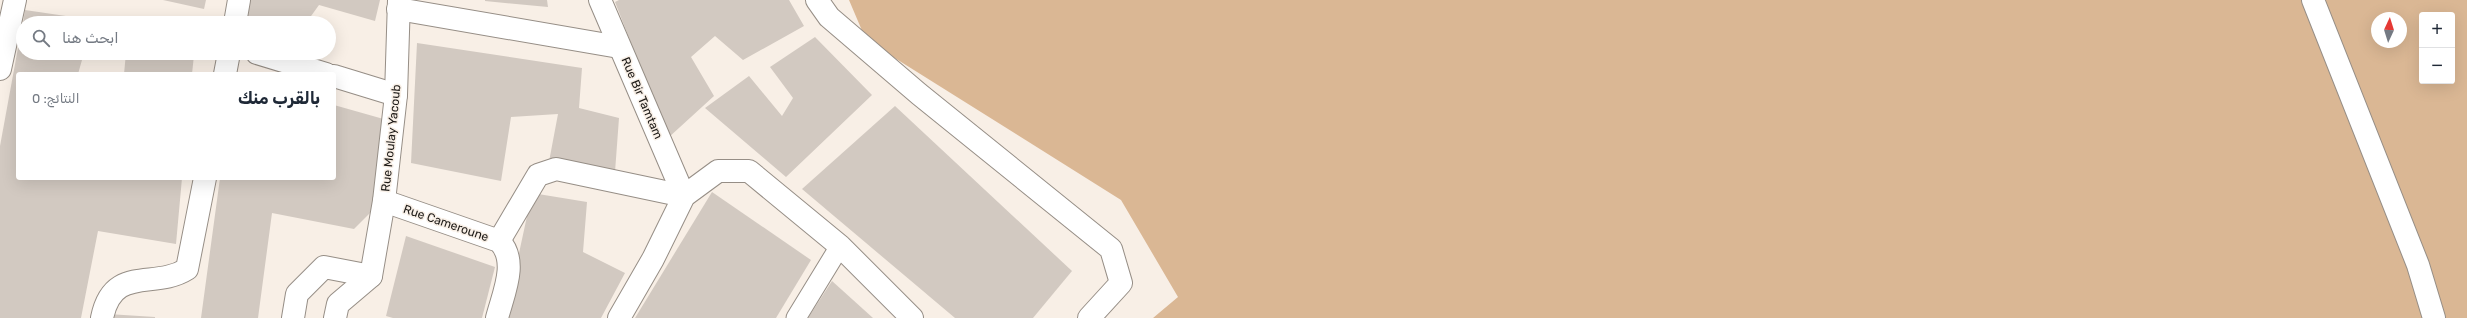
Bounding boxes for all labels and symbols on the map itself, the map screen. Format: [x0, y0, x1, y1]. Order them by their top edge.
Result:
north arrow [2371, 12, 2407, 48]
street label: Rue Bir Tamtam [618, 55, 666, 141]
street label: Rue Moulay Yacoub [378, 84, 404, 192]
street label: Rue Cameroune [402, 202, 491, 244]

